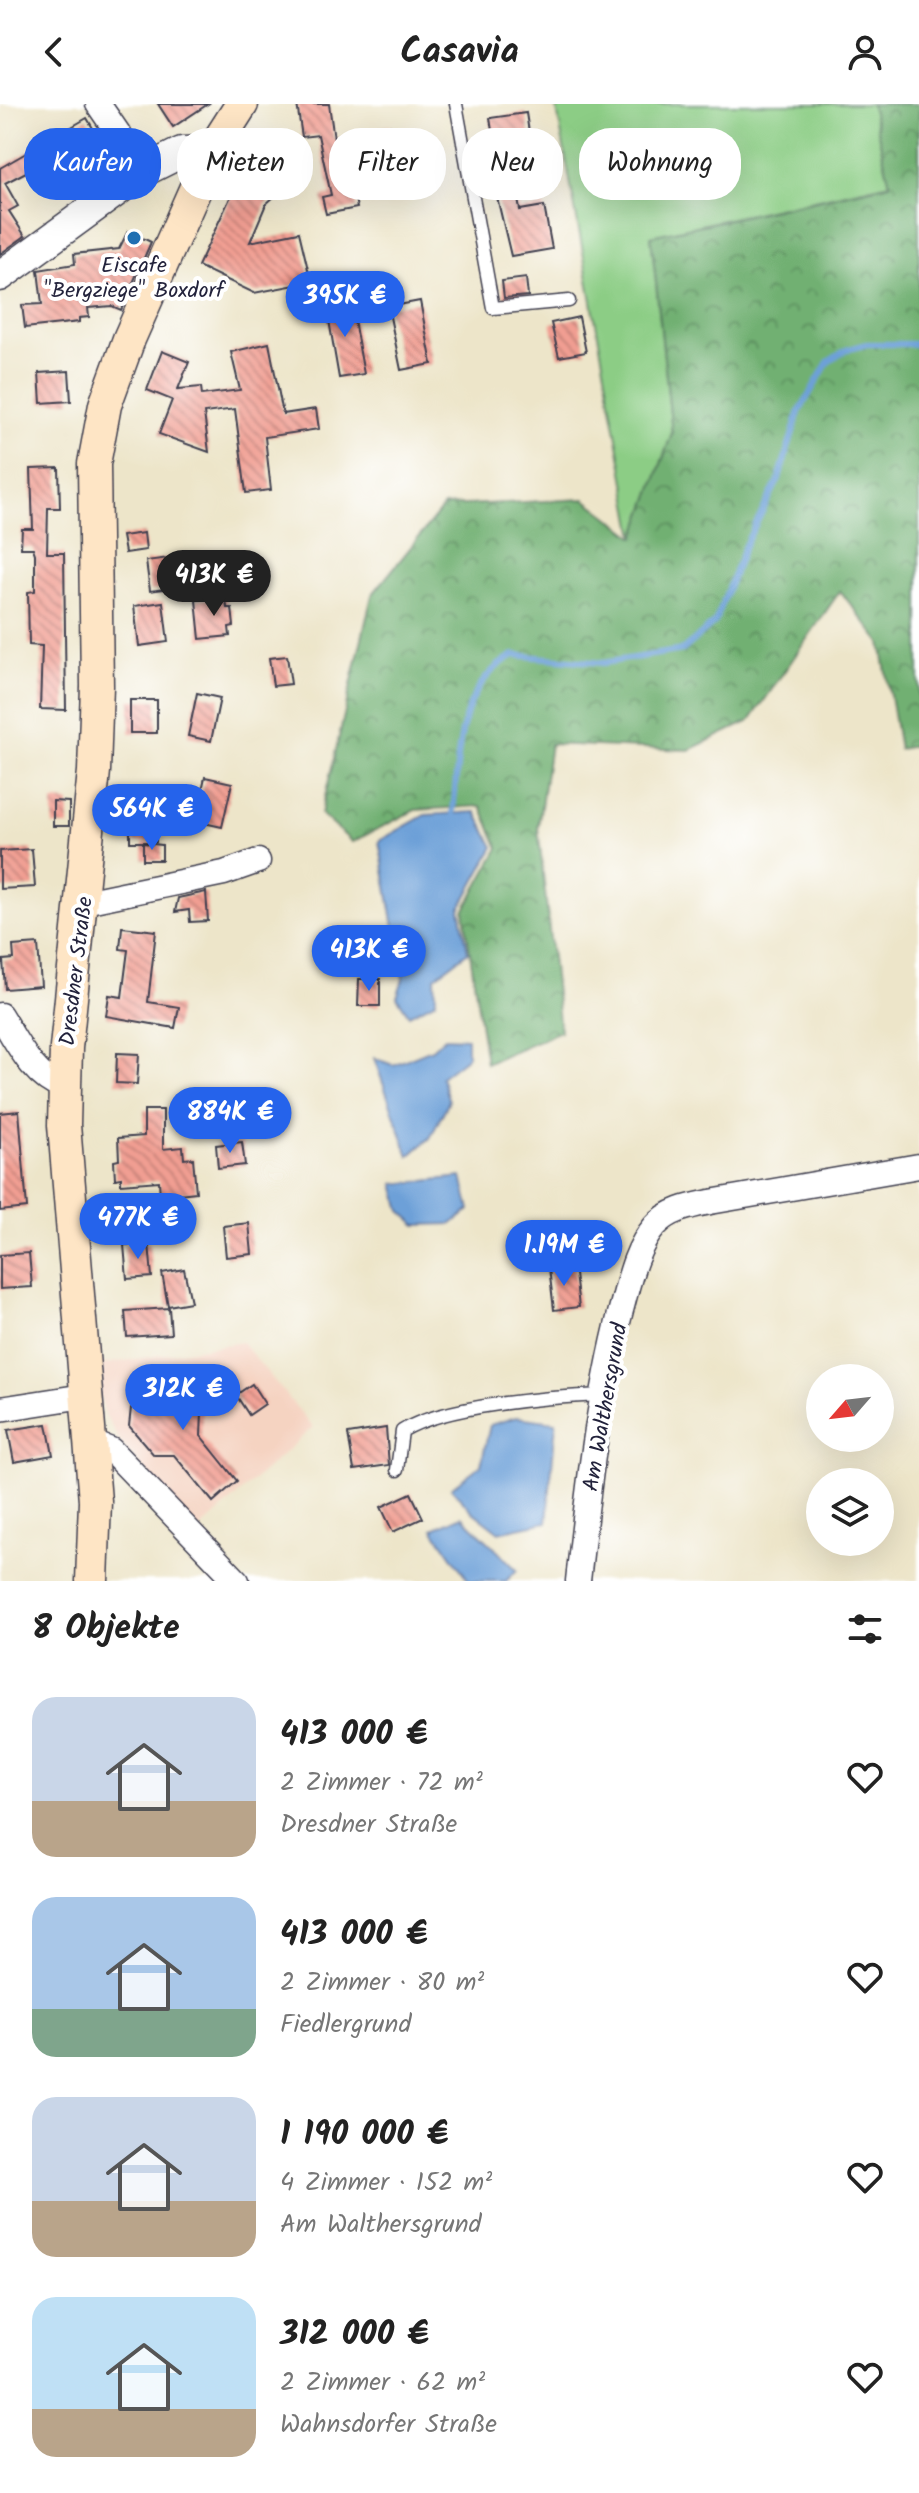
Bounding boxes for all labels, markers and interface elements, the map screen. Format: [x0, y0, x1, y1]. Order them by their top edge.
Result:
text: Casavia [400, 24, 519, 81]
icon: back [32, 30, 76, 74]
icon: person [843, 30, 887, 74]
chip: Kaufen [24, 128, 161, 200]
chip: Mieten [177, 128, 313, 200]
chip: Filter [329, 128, 446, 200]
chip: Neu [462, 128, 563, 200]
chip: Wohnung [579, 128, 741, 200]
marker: Eiscafe "Bergziege" Boxdorf [125, 229, 143, 247]
place label: Eiscafe "Bergziege" Boxdorf [44, 249, 227, 309]
pin: 395K € [280, 271, 410, 339]
text: 395K € [304, 276, 386, 318]
pin: 413K € [149, 550, 279, 618]
text: 413K € [175, 555, 253, 597]
pin: 564K € [87, 784, 217, 852]
text: 564K € [110, 789, 194, 831]
street label: Dresdner Straße [51, 895, 104, 1048]
pin: 413K € [304, 925, 434, 993]
text: 413K € [330, 930, 408, 972]
pin: 884K € [165, 1087, 295, 1155]
text: 884K € [187, 1092, 274, 1134]
pin: 477K € [73, 1193, 203, 1261]
text: 477K € [98, 1198, 178, 1240]
pin: 1.19M € [490, 1220, 638, 1288]
text: 1.19M € [523, 1225, 605, 1267]
street label: Am Walthersgrund [574, 1319, 639, 1494]
pin: 312K € [118, 1364, 248, 1432]
north arrow [806, 1364, 894, 1452]
map controls [806, 1364, 894, 1556]
text: 312K € [143, 1369, 223, 1411]
button: layers [806, 1468, 894, 1556]
text: 8 Objekte [32, 1602, 180, 1656]
icon: filters [843, 1607, 887, 1651]
text: 413 000 € [280, 1708, 427, 1762]
icon: home [96, 1729, 192, 1825]
icon: heart [843, 1755, 887, 1799]
text: 2 Zimmer · 72 m² [280, 1762, 483, 1804]
text: Dresdner Straße [280, 1804, 457, 1846]
text: 413 000 € [280, 1908, 427, 1962]
icon: home [96, 1929, 192, 2025]
icon: heart [843, 1955, 887, 1999]
text: 2 Zimmer · 80 m² [280, 1962, 484, 2004]
text: Fiedlergrund [280, 2004, 411, 2046]
text: 1 190 000 € [280, 2108, 448, 2162]
icon: home [96, 2129, 192, 2225]
icon: heart [843, 2155, 887, 2199]
text: 4 Zimmer · 152 m² [280, 2162, 492, 2204]
text: Am Walthersgrund [280, 2204, 482, 2246]
text: 312 000 € [280, 2308, 429, 2362]
icon: home [96, 2329, 192, 2425]
icon: heart [843, 2355, 887, 2399]
text: 2 Zimmer · 62 m² [280, 2362, 485, 2404]
text: Wahnsdorfer Straße [280, 2404, 497, 2446]

